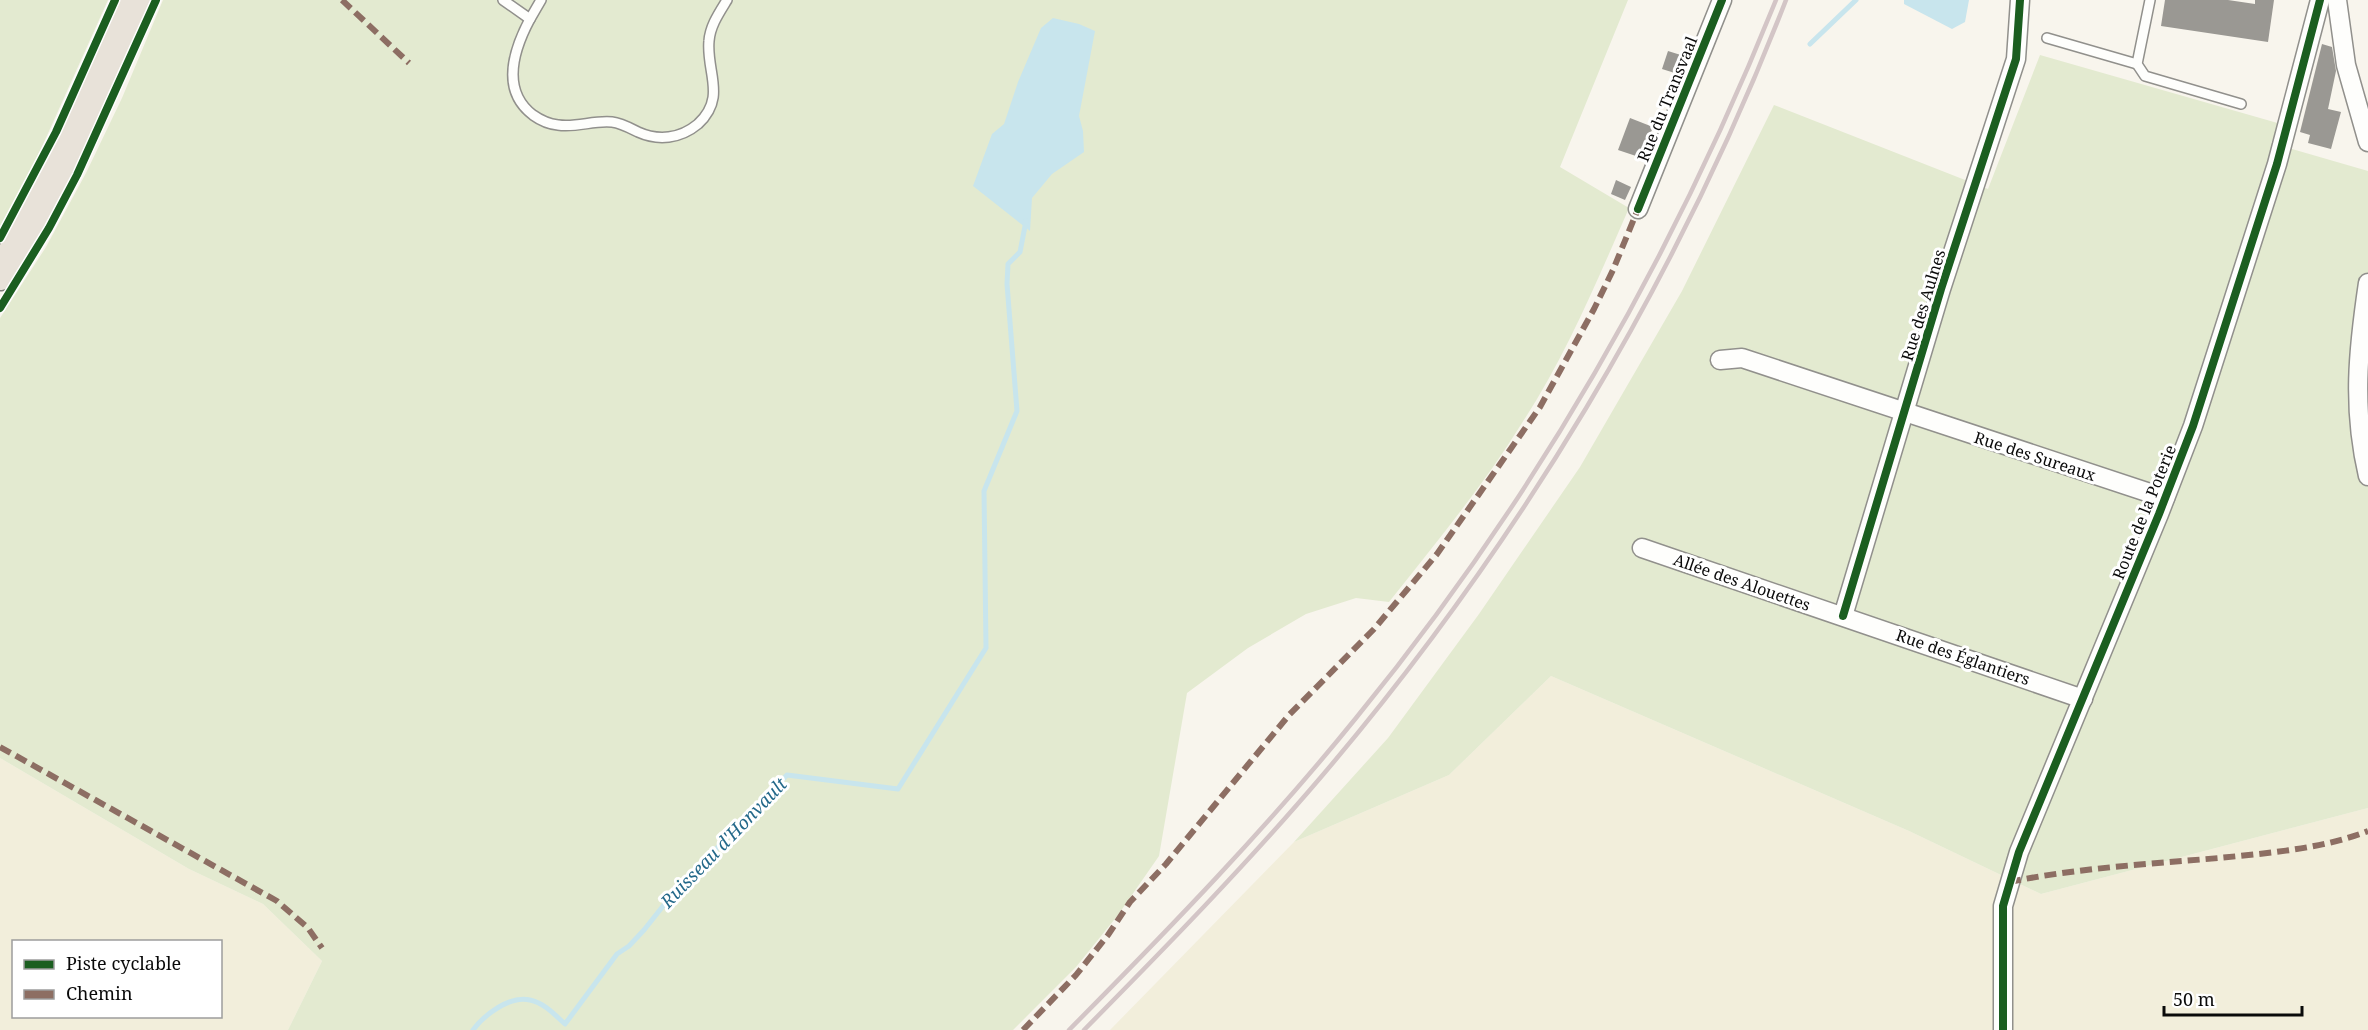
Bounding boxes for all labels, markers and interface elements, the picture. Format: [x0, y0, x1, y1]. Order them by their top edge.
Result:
street label: Rue du Transvaal [1632, 33, 1702, 165]
street label: Rue des Aulnes [1896, 247, 1950, 363]
street label: Rue des Sureaux [1971, 426, 2099, 486]
street label: Route de la Poterie [2107, 441, 2181, 583]
street label: Allée des Alouettes [1671, 548, 1813, 616]
street label: Rue des Églantiers [1893, 624, 2033, 690]
water label: Ruisseau d'Honvault [654, 772, 792, 913]
legend [12, 940, 222, 1018]
text: Piste cyclable [66, 951, 181, 975]
scale bar [2164, 979, 2302, 1017]
text: Chemin [66, 981, 133, 1005]
text: 50 m [2173, 987, 2215, 1011]

